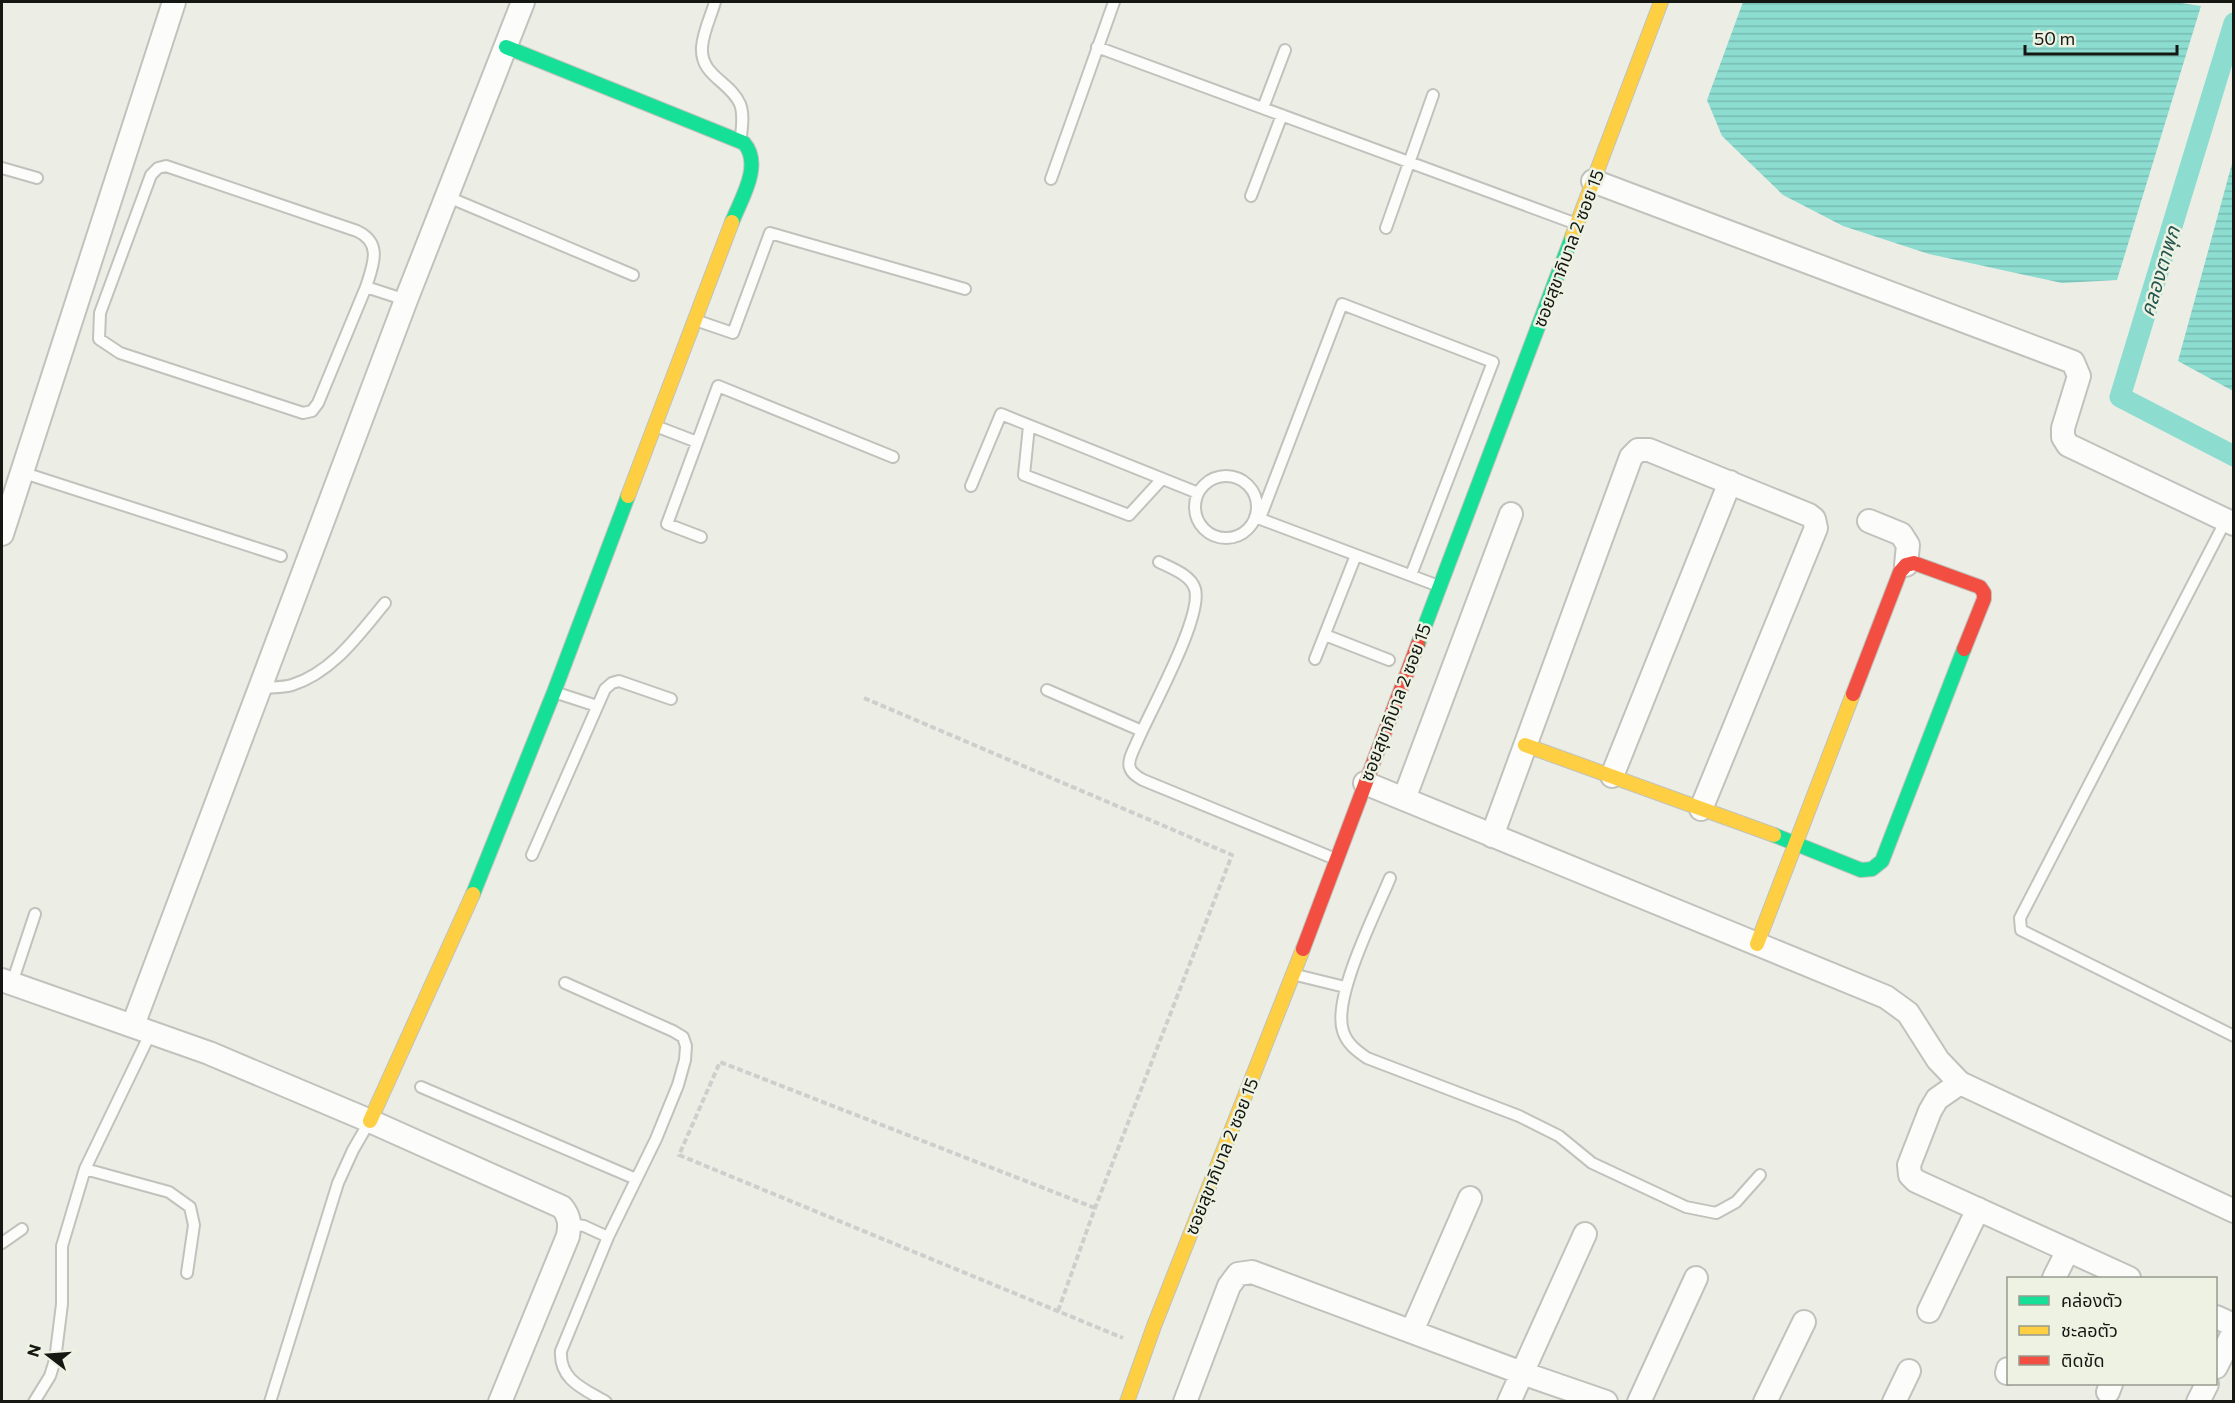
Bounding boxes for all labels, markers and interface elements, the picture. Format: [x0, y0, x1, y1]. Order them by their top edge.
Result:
scale bar [2025, 18, 2176, 56]
text: 50 m [2034, 27, 2075, 49]
street label: ซอยสุขาภิบาล 2 ซอย 15 [1528, 166, 1609, 330]
water label: คลองตาพุก [2134, 222, 2186, 319]
street label: ซอยสุขาภิบาล 2 ซอย 15 [1355, 620, 1436, 784]
street label: ซอยสุขาภิบาล 2 ซอย 15 [1179, 1074, 1263, 1238]
legend [2007, 1277, 2217, 1385]
text: คล่องตัว [2061, 1289, 2123, 1311]
text: ชะลอตัว [2061, 1319, 2118, 1341]
north arrow [18, 1325, 78, 1385]
text: N [22, 1342, 44, 1359]
text: ติดขัด [2061, 1349, 2104, 1371]

